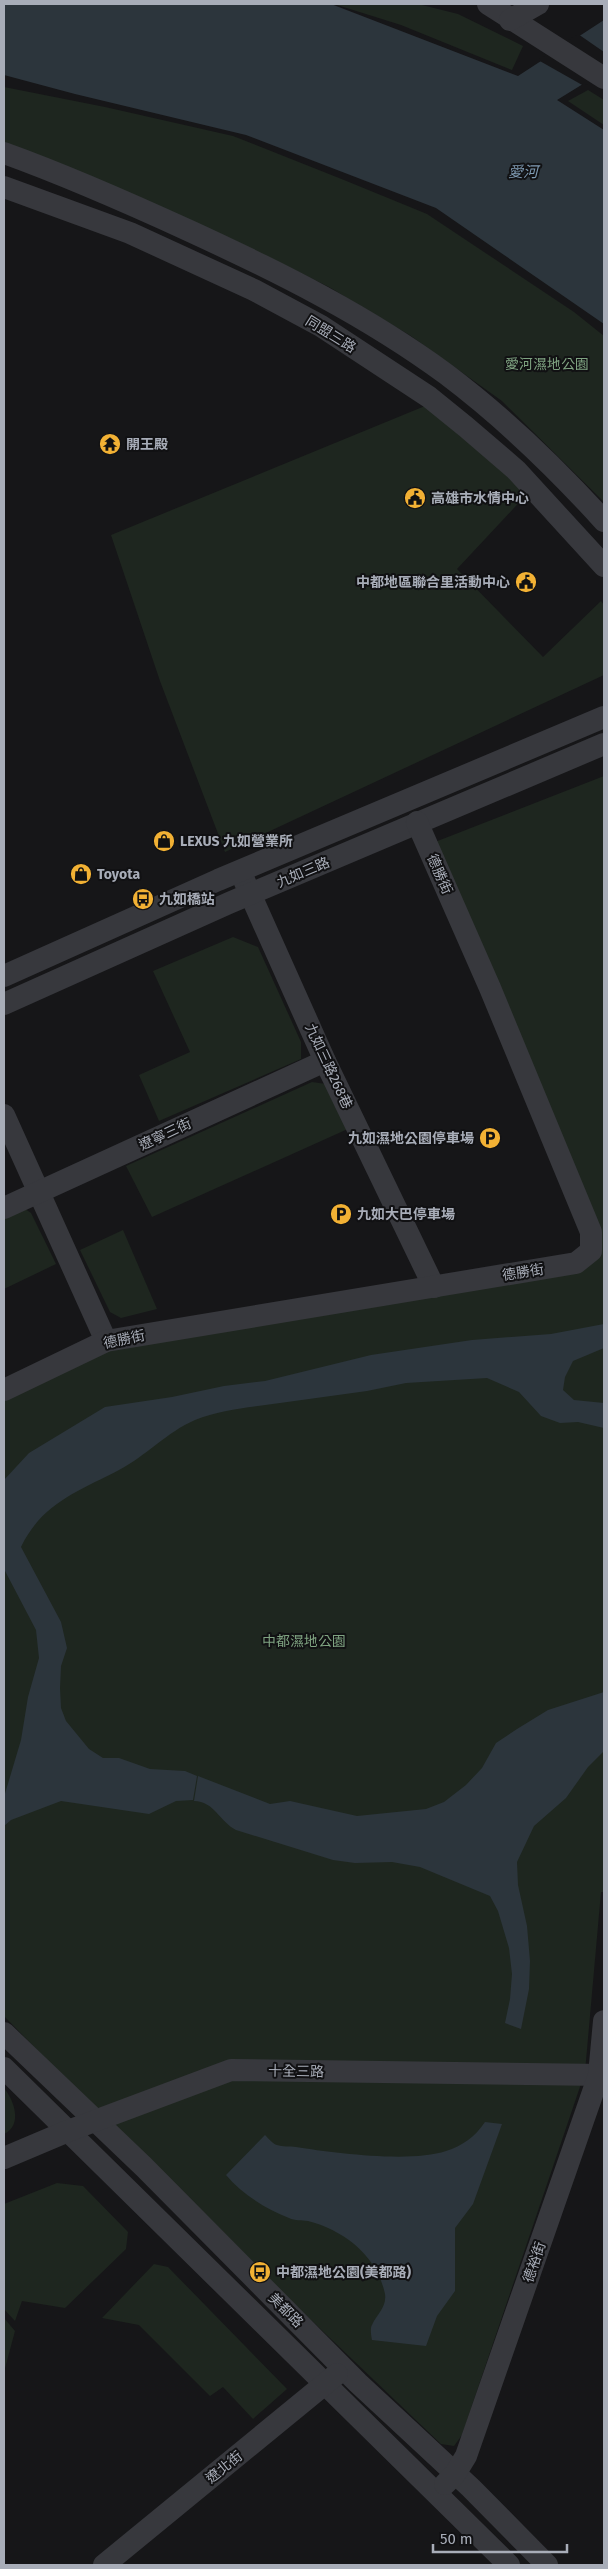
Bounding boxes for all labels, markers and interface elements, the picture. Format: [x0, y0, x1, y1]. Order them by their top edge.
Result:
water label: 愛河 [508, 163, 541, 181]
street label: 同盟三路 [302, 312, 359, 356]
park label: 愛河濕地公園 [505, 356, 589, 373]
temple icon: 開王殿 [98, 432, 122, 456]
place label: 開王殿 [126, 436, 168, 453]
public building icon: 高雄市水情中心 [403, 486, 427, 510]
place label: 高雄市水情中心 [431, 490, 529, 507]
public building icon: 中都地區聯合里活動中心 [514, 570, 538, 594]
place label: 中都地區聯合里活動中心 [356, 574, 510, 591]
shop icon: LEXUS 九如營業所 [152, 829, 176, 853]
place label: LEXUS 九如營業所 [180, 833, 293, 850]
street label: 德勝街 [423, 852, 456, 897]
street label: 九如三路 [274, 854, 332, 891]
shop icon: Toyota [69, 862, 93, 886]
place label: Toyota [97, 866, 140, 883]
bus stop icon: 九如橋站 [131, 887, 155, 911]
place label: 九如橋站 [159, 891, 215, 908]
street label: 九如三路268巷 [301, 1021, 356, 1112]
street label: 遼寧三街 [136, 1115, 194, 1154]
parking icon: 九如濕地公園停車場 [478, 1126, 502, 1150]
place label: 九如濕地公園停車場 [348, 1130, 474, 1147]
parking icon: 九如大巴停車場 [329, 1202, 353, 1226]
place label: 九如大巴停車場 [357, 1206, 455, 1223]
street label: 德勝街 [501, 1261, 545, 1284]
street label: 德勝街 [102, 1327, 146, 1352]
park label: 中都濕地公園 [262, 1633, 346, 1650]
street label: 十全三路 [268, 2063, 324, 2080]
street label: 德裕街 [520, 2240, 549, 2285]
bus stop icon: 中都濕地公園(美都路) [248, 2260, 272, 2284]
place label: 中都濕地公園(美都路) [276, 2264, 412, 2281]
street label: 美都路 [265, 2289, 307, 2331]
street label: 遼北街 [203, 2448, 246, 2487]
scale bar [433, 2522, 567, 2554]
text: 50 m [440, 2530, 473, 2548]

